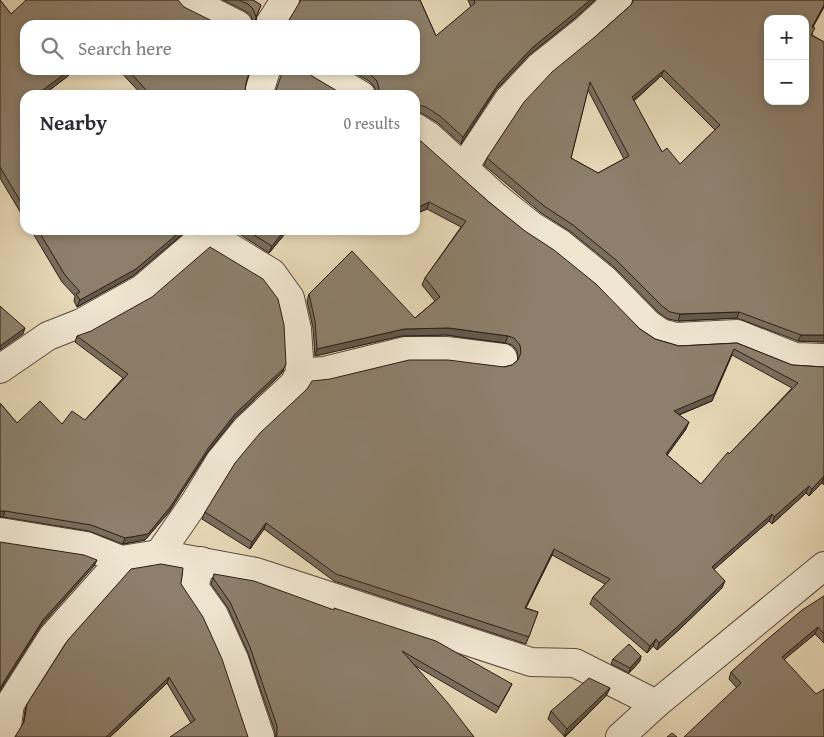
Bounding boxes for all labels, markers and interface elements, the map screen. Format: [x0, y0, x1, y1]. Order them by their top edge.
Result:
map controls [764, 15, 809, 105]
button: + [764, 15, 809, 60]
search box [20, 20, 420, 75]
icon: search [38, 34, 66, 62]
text: Search here [78, 34, 172, 62]
button: − [764, 60, 809, 105]
text: Nearby [40, 107, 107, 138]
text: 0 results [343, 111, 400, 135]

